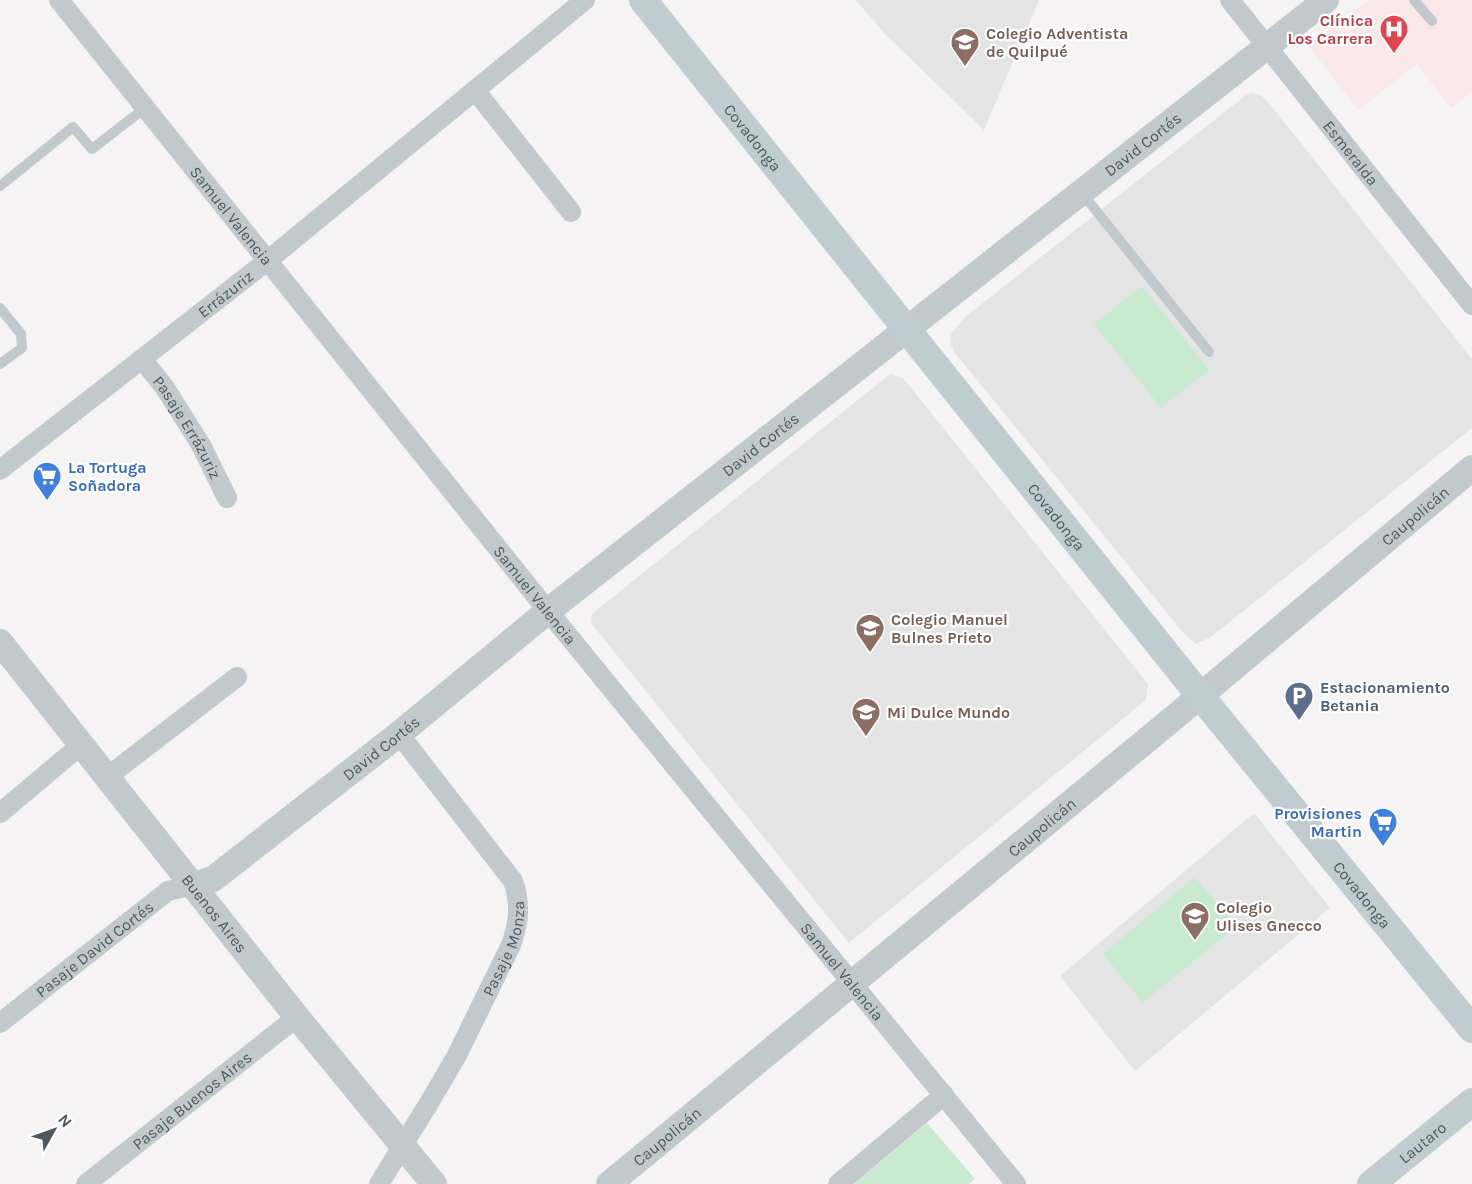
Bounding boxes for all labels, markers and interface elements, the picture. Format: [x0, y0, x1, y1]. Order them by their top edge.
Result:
place label: Clínica Los Carrera [1287, 11, 1373, 48]
hospital icon: Clínica Los Carrera [1378, 13, 1410, 55]
place label: Colegio Adventista de Quilpué [986, 24, 1128, 61]
school or university icon: Colegio Adventista de Quilpué [949, 26, 981, 68]
street label: Covadonga [720, 100, 785, 175]
street label: David Cortés [1101, 108, 1185, 180]
street label: Esmeralda [1319, 117, 1382, 190]
street label: Samuel Valencia [186, 163, 276, 269]
street label: Errázuriz [194, 267, 257, 322]
street label: Pasaje Errázuriz [149, 372, 225, 482]
street label: David Cortés [718, 409, 803, 481]
place label: La Tortuga Soñadora [68, 458, 147, 495]
supermarket icon: La Tortuga Soñadora [31, 460, 63, 502]
street label: Covadonga [1024, 479, 1089, 555]
street label: Caupolicán [1378, 482, 1453, 550]
street label: Samuel Valencia [489, 542, 580, 648]
place label: Colegio Manuel Bulnes Prieto [891, 610, 1008, 647]
school or university icon: Colegio Manuel Bulnes Prieto [854, 612, 886, 654]
place label: Estacionamiento Betania [1320, 678, 1450, 715]
parking icon: Estacionamiento Betania [1283, 680, 1315, 722]
school or university icon: Mi Dulce Mundo [850, 696, 882, 738]
place label: Mi Dulce Mundo [887, 703, 1010, 722]
street label: David Cortés [339, 712, 424, 784]
street label: Caupolicán [1004, 794, 1080, 861]
place label: Provisiones Martin [1274, 804, 1362, 841]
supermarket icon: Provisiones Martin [1367, 806, 1399, 848]
street label: Covadonga [1329, 857, 1395, 932]
street label: Buenos Aires [178, 870, 251, 957]
street label: Pasaje David Cortés [32, 897, 157, 1001]
place label: Colegio Ulises Gnecco [1216, 898, 1322, 935]
street label: Pasaje Monza [478, 900, 528, 999]
school or university icon: Colegio Ulises Gnecco [1179, 900, 1211, 942]
street label: Samuel Valencia [796, 919, 888, 1025]
street label: Pasaje Buenos Aires [129, 1048, 256, 1154]
north arrow [24, 1100, 84, 1160]
street label: Caupolicán [629, 1103, 705, 1170]
text: N [54, 1110, 76, 1131]
street label: Lautaro [1395, 1118, 1450, 1168]

